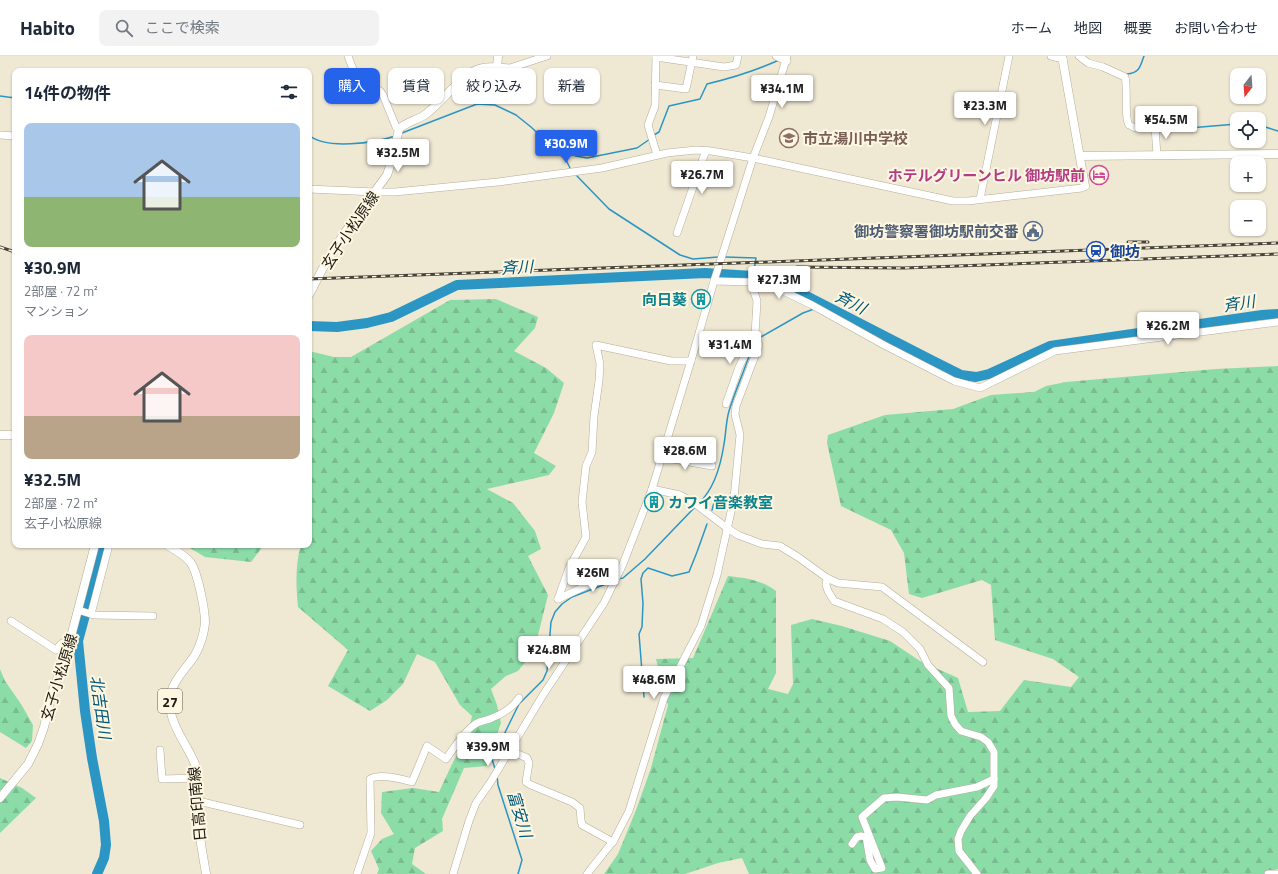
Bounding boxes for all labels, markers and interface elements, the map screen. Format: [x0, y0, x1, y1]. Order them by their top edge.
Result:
search box [99, 10, 379, 46]
text: Habito [20, 13, 75, 42]
text: ここで検索 [145, 16, 220, 39]
icon: search [113, 17, 135, 39]
text: ホーム [1010, 17, 1052, 38]
text: 地図 [1074, 17, 1102, 38]
text: 概要 [1124, 17, 1152, 38]
text: お問い合わせ [1174, 17, 1258, 38]
chip: 購入 [324, 68, 380, 104]
chip: 賃貸 [388, 68, 444, 104]
chip: 絞り込み [452, 68, 536, 104]
chip: 新着 [544, 68, 600, 104]
north arrow [1230, 68, 1266, 104]
map controls [1230, 68, 1266, 236]
pin: ¥34.1M [749, 75, 815, 109]
text: ¥34.1M [760, 78, 804, 98]
text: 14件の物件 [24, 80, 111, 106]
icon: filters [278, 81, 300, 103]
pin: ¥23.3M [952, 92, 1018, 126]
text: ¥23.3M [963, 95, 1007, 115]
pin: ¥54.5M [1133, 106, 1199, 140]
text: ¥54.5M [1144, 109, 1188, 129]
button: locate [1230, 112, 1266, 148]
school or university icon: 市立湯川中学校 [778, 127, 800, 149]
place label: 市立湯川中学校 [803, 127, 908, 150]
pin: ¥30.9M [533, 130, 599, 164]
text: ¥30.9M [544, 133, 588, 153]
pin: ¥32.5M [365, 139, 431, 173]
text: ¥32.5M [376, 142, 420, 162]
icon: home [126, 149, 198, 221]
button: + [1230, 156, 1266, 192]
pin: ¥26.7M [669, 161, 735, 195]
text: ¥26.7M [680, 164, 724, 184]
place label: ホテルグリーンヒル 御坊駅前 [887, 164, 1085, 187]
hotel icon: ホテルグリーンヒル 御坊駅前 [1088, 164, 1110, 186]
street label: 玄子小松原線 [315, 186, 385, 274]
button: − [1230, 200, 1266, 236]
place label: 御坊警察署御坊駅前交番 [854, 220, 1019, 243]
public building icon: 御坊警察署御坊駅前交番 [1022, 220, 1044, 242]
station icon: 御坊 [1085, 240, 1107, 262]
place label: 御坊 [1110, 240, 1140, 263]
water label: 斉川 [500, 254, 536, 280]
text: ¥30.9M [24, 255, 81, 281]
pin: ¥27.3M [746, 266, 812, 300]
text: ¥27.3M [757, 269, 801, 289]
text: 2部屋 · 72 m² [24, 281, 98, 301]
water label: 斉川 [831, 284, 872, 321]
place label: 向日葵 [642, 288, 687, 311]
building icon: 向日葵 [690, 288, 712, 310]
water label: 斉川 [1221, 289, 1258, 317]
text: マンション [24, 301, 89, 321]
pin: ¥26.2M [1135, 312, 1201, 346]
text: ¥26.2M [1146, 315, 1190, 335]
pin: ¥31.4M [697, 331, 763, 365]
text: ¥31.4M [708, 334, 752, 354]
icon: home [126, 361, 198, 433]
pin: ¥28.6M [652, 437, 718, 471]
text: ¥28.6M [663, 440, 707, 460]
text: ¥32.5M [24, 467, 81, 493]
building icon: カワイ音楽教室 [643, 491, 665, 513]
place label: カワイ音楽教室 [668, 491, 773, 514]
text: 2部屋 · 72 m² [24, 493, 98, 513]
text: 玄子小松原線 [24, 513, 102, 533]
pin: ¥26M [569, 559, 617, 593]
text: ¥26M [577, 562, 610, 582]
street label: 玄子小松原線 [35, 631, 83, 723]
pin: ¥24.8M [516, 636, 582, 670]
text: ¥24.8M [527, 639, 571, 659]
pin: ¥48.6M [621, 666, 687, 700]
text: ¥48.6M [632, 669, 676, 689]
water label: 北吉田川 [85, 674, 118, 742]
road number: 27 [158, 689, 182, 713]
pin: ¥39.9M [455, 733, 521, 767]
text: ¥39.9M [466, 736, 510, 756]
street label: 日高印南線 [182, 766, 212, 842]
water label: 富安川 [502, 788, 539, 842]

